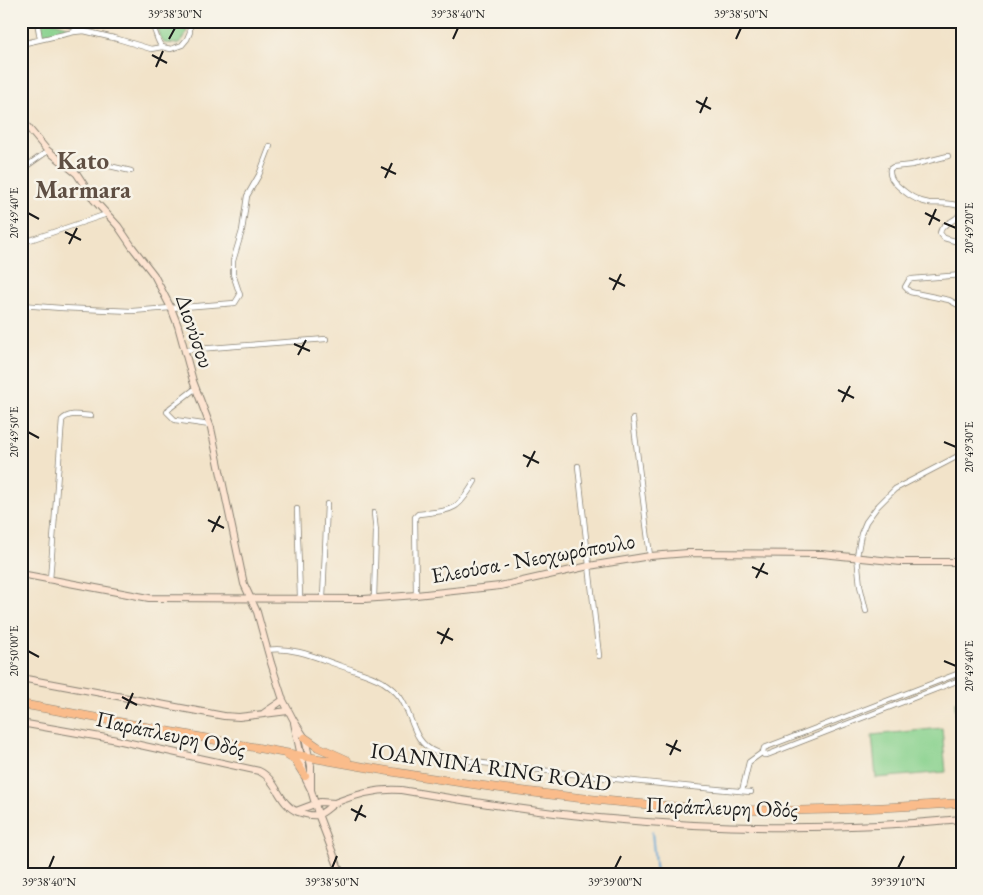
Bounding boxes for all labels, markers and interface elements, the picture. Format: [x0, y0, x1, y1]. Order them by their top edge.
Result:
text: 39°38'30"N [148, 6, 202, 22]
text: 39°38'40"N [431, 6, 485, 22]
text: 39°38'50"N [714, 6, 768, 22]
district label: Kato Marmara [35, 144, 132, 205]
text: 20°49'40"E [6, 187, 22, 239]
text: 20°49'20"E [961, 202, 977, 254]
street label: Διονύσου [169, 290, 221, 372]
text: 20°49'50"E [6, 406, 22, 458]
text: 20°49'30"E [961, 421, 977, 473]
street label: Ελεούσα - Νεοχωρόπουλο [429, 526, 637, 590]
text: 20°50'00"E [6, 625, 22, 677]
text: 20°49'40"E [961, 640, 977, 692]
street label: Παράπλευρη Οδός [93, 704, 249, 764]
street label: IOANNINA RING ROAD [369, 736, 613, 798]
street label: Παράπλευρη Οδός [645, 790, 799, 824]
text: 39°38'40"N [22, 874, 76, 890]
text: 39°38'50"N [305, 874, 359, 890]
text: 39°39'00"N [588, 874, 642, 890]
text: 39°39'10"N [871, 874, 925, 890]

